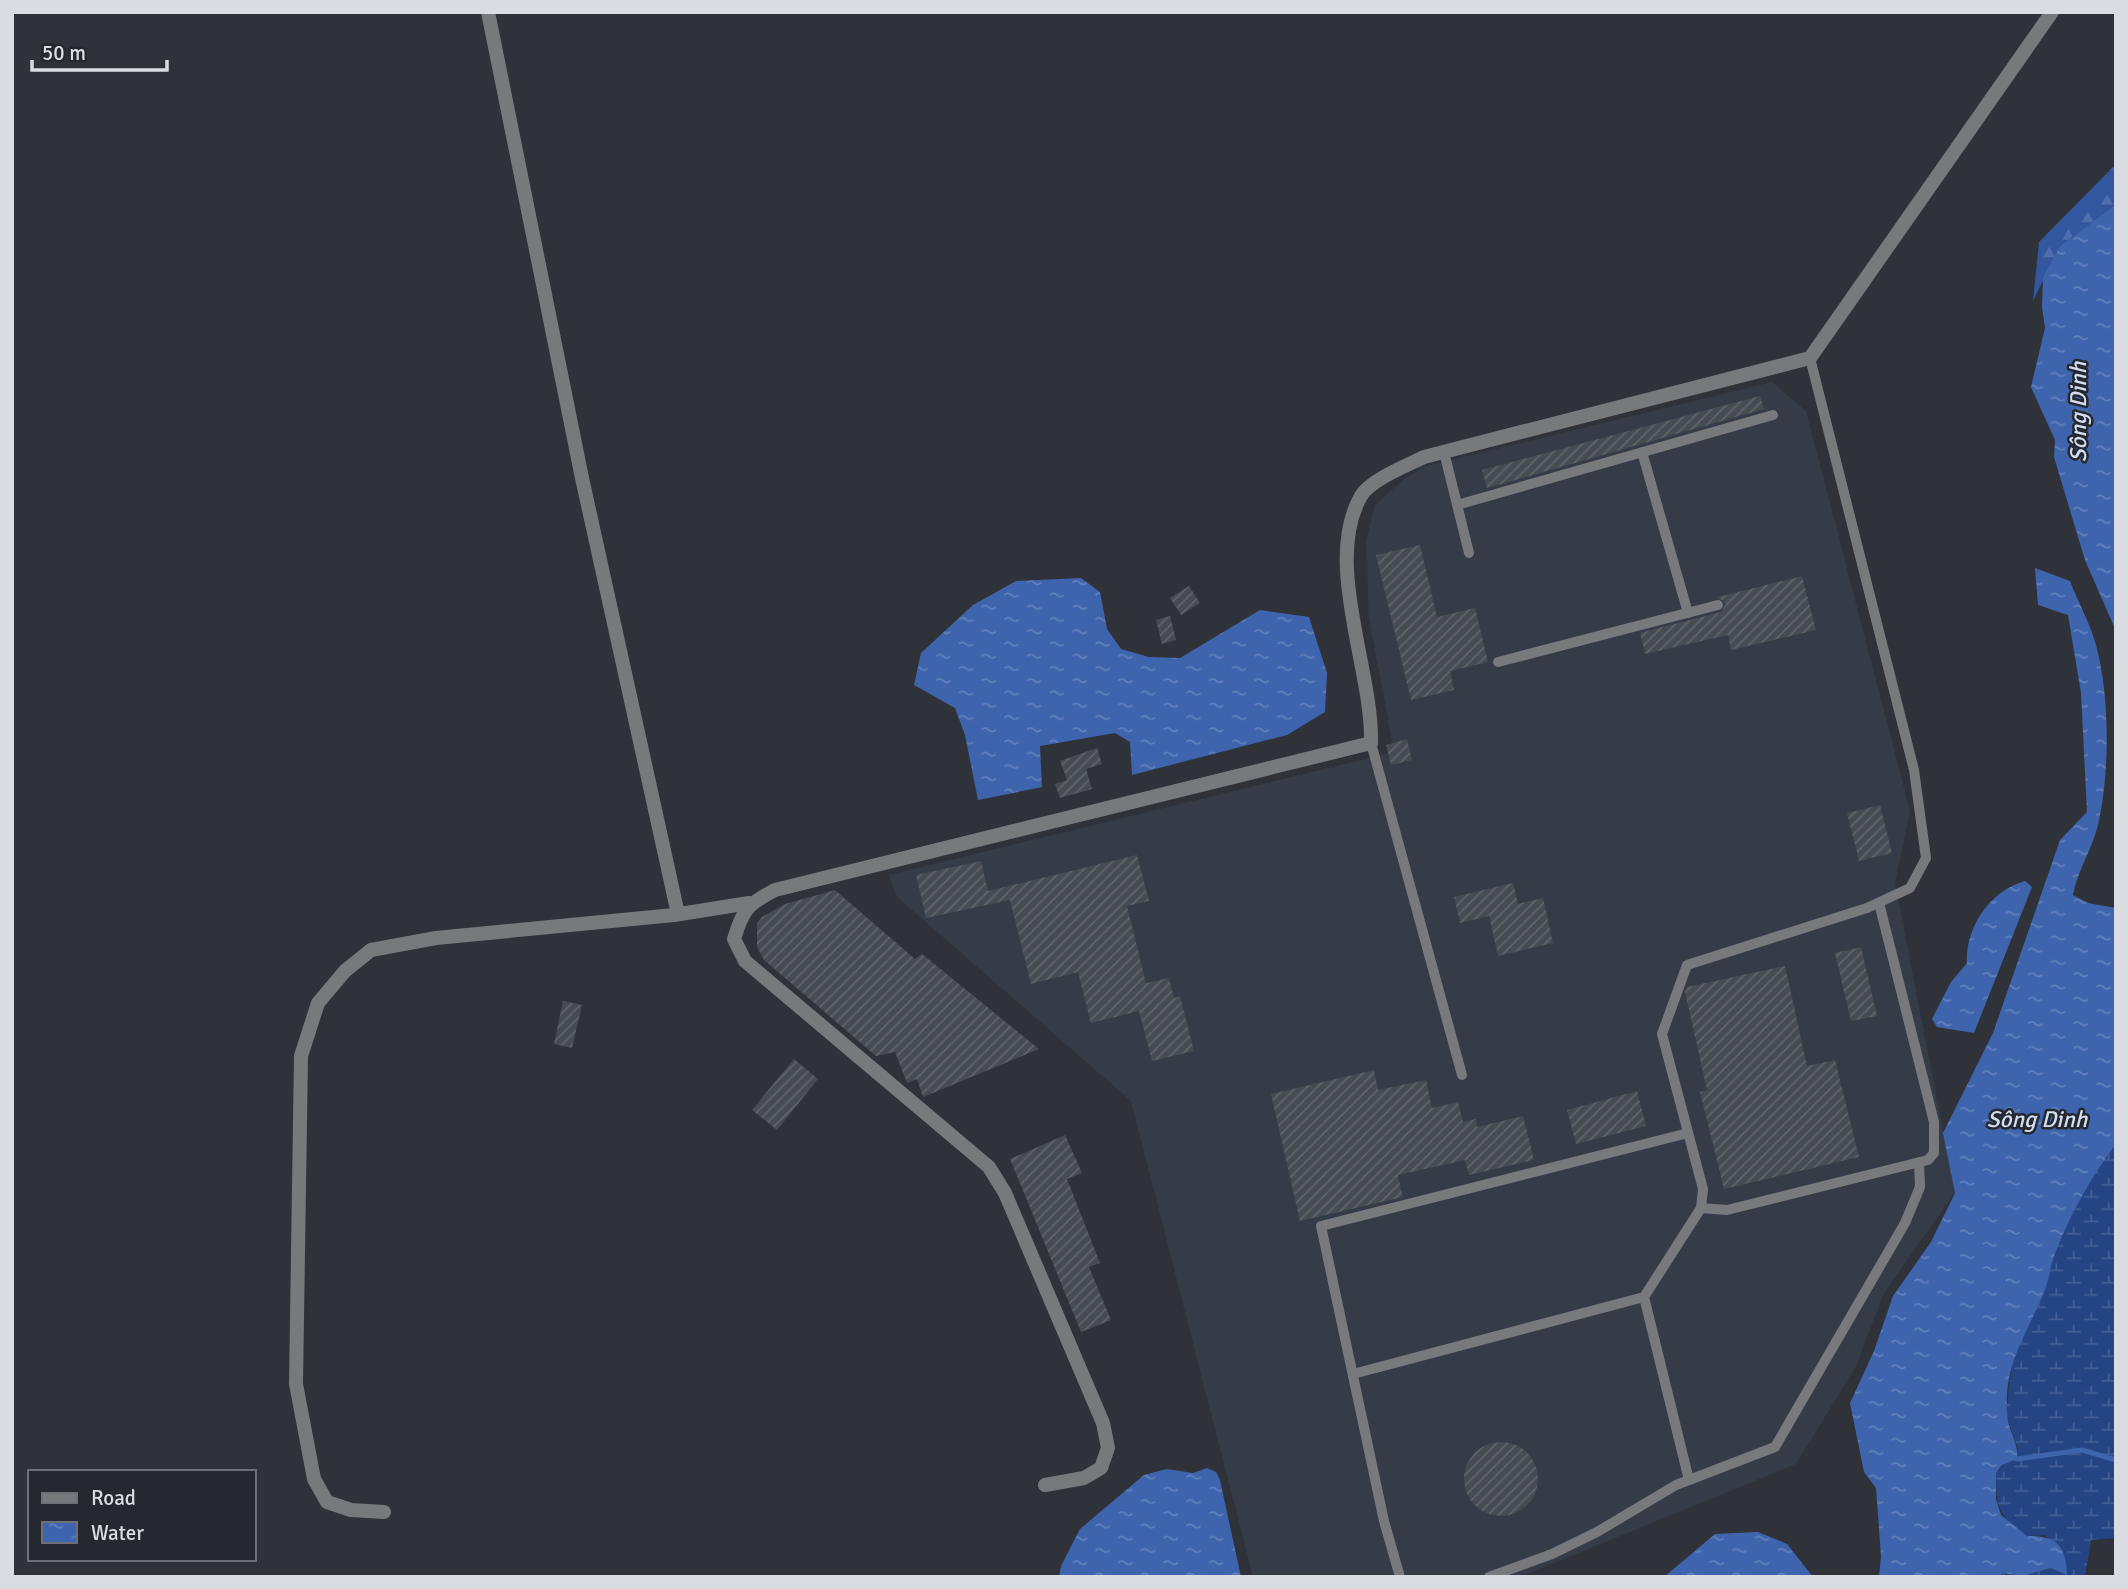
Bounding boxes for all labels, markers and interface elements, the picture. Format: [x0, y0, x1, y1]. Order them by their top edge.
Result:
scale bar [32, 28, 166, 72]
text: 50 m [42, 40, 86, 66]
water label: Sông Dinh [2064, 360, 2093, 462]
water label: Sông Dinh [1987, 1105, 2089, 1134]
legend [28, 1470, 256, 1561]
text: Road [91, 1485, 136, 1511]
text: Water [91, 1520, 144, 1546]

